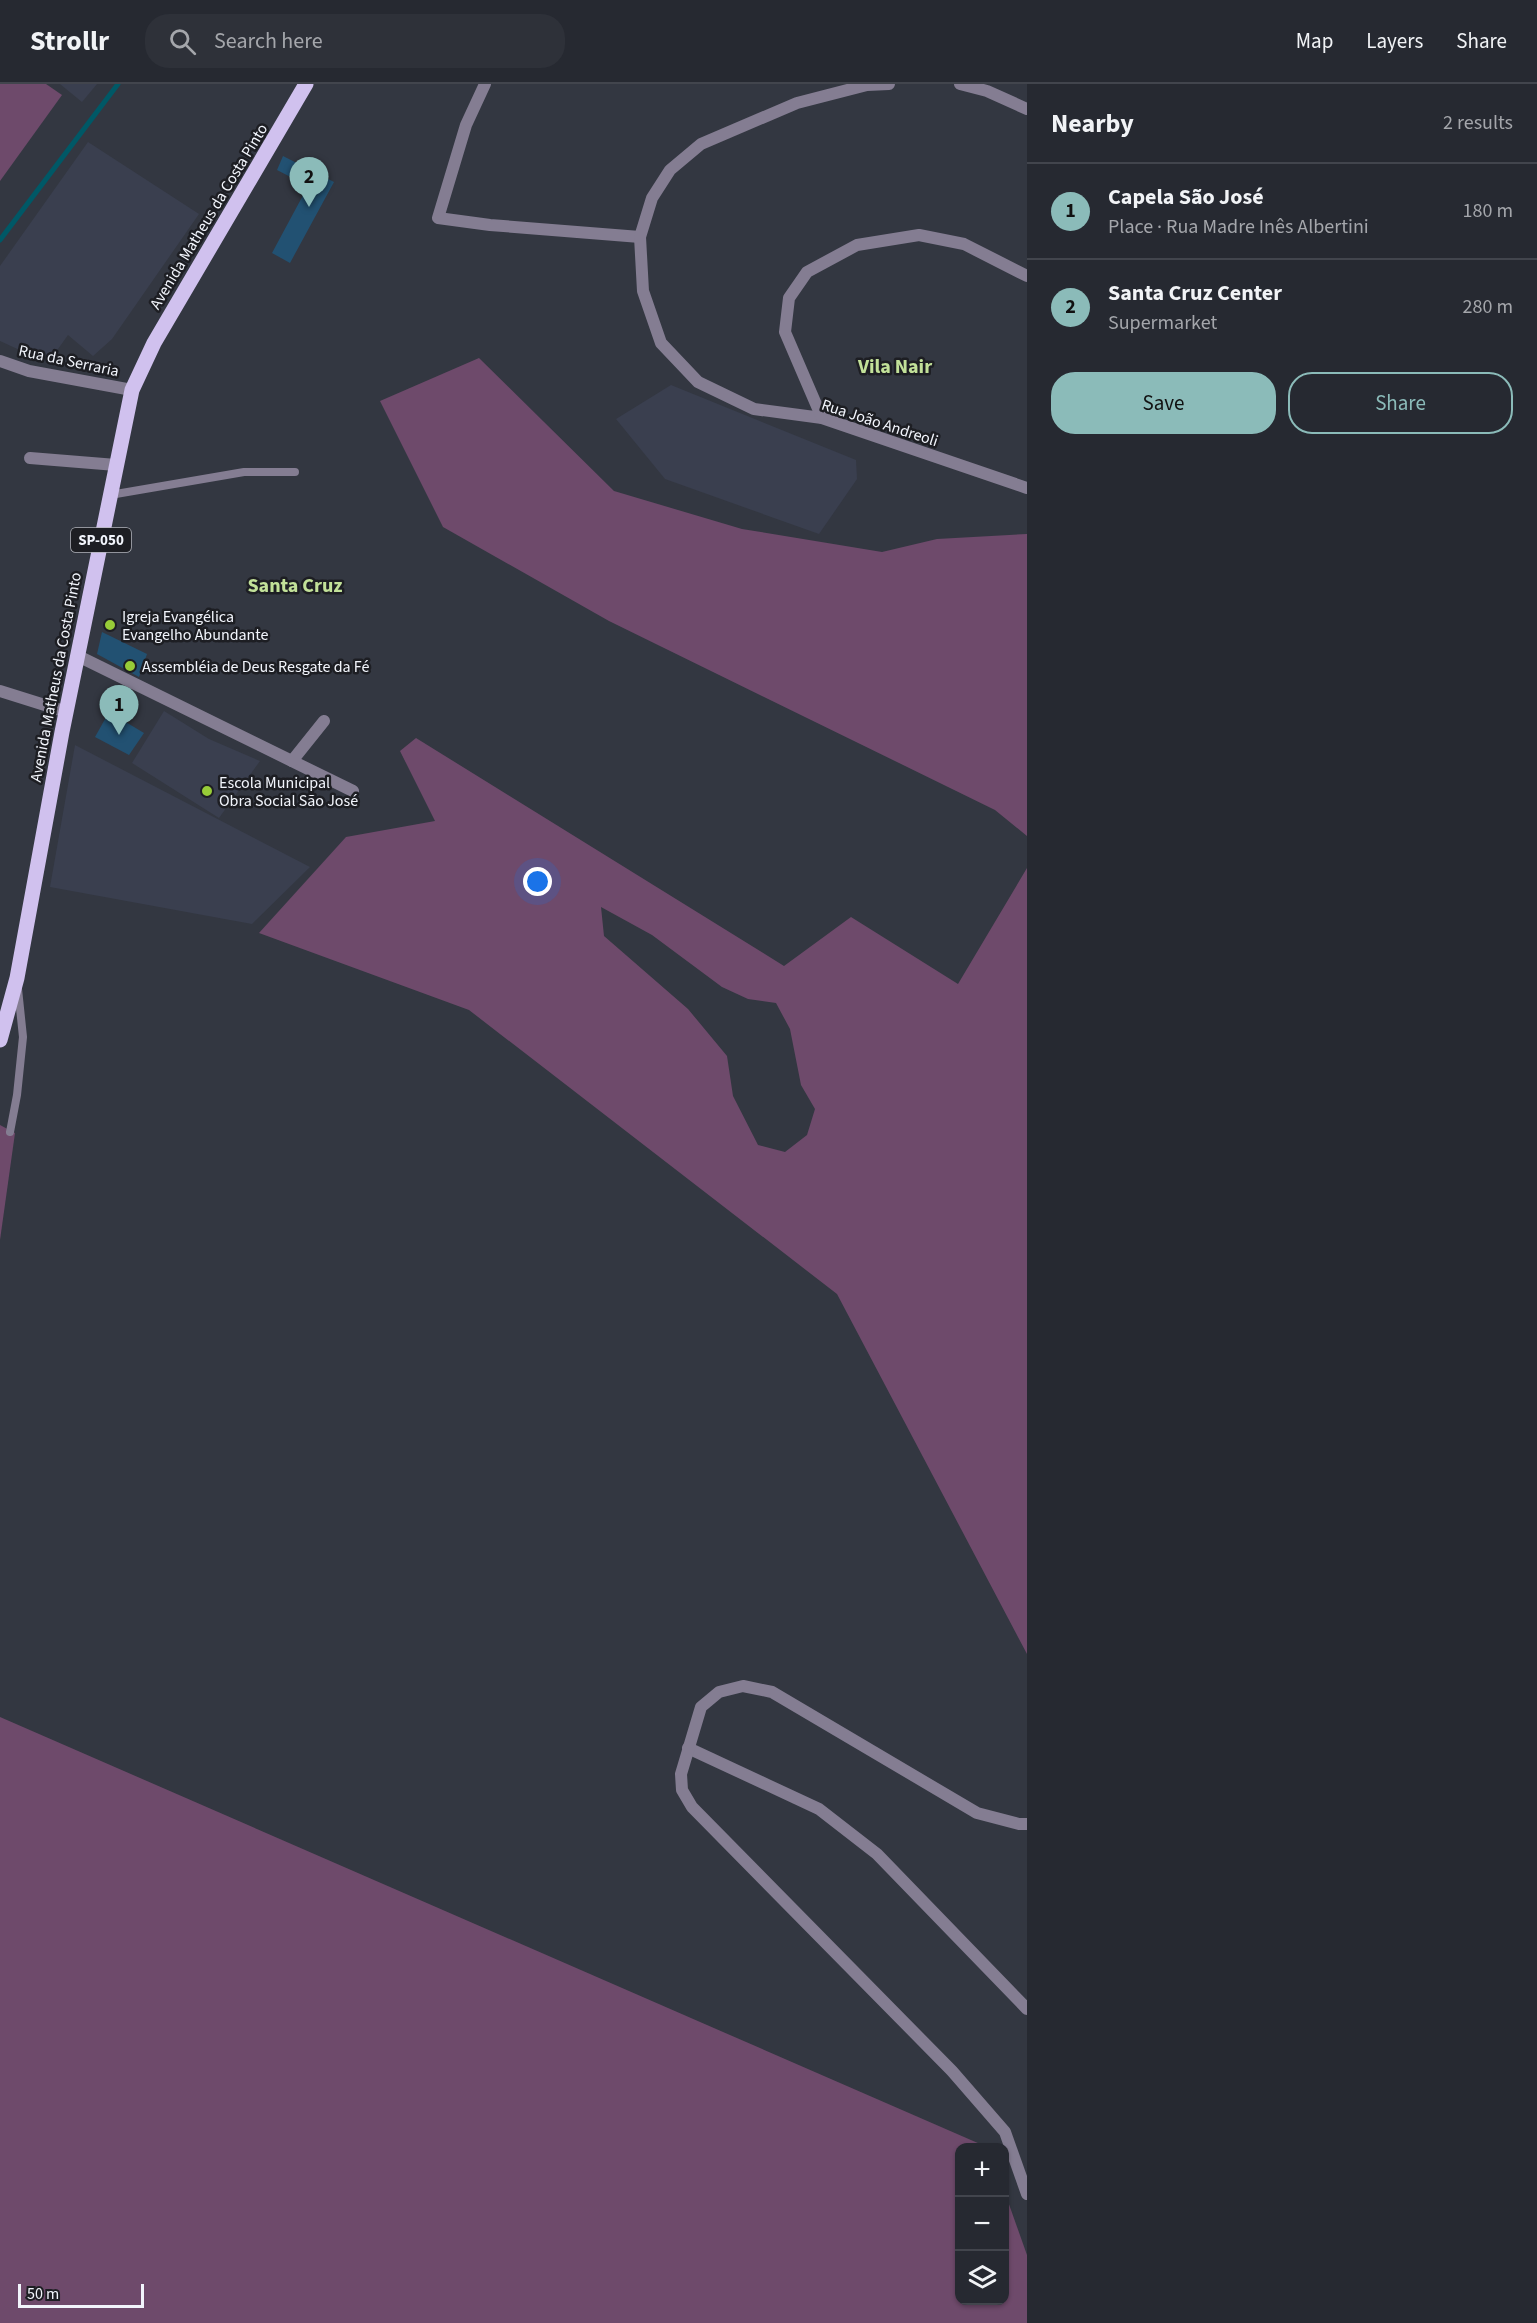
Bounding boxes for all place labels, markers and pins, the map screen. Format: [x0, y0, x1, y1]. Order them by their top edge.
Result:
pin: 2 [290, 158, 328, 207]
place label: Igreja Evangélica Evangelho Abundante [122, 606, 269, 646]
marker: Igreja Evangélica Evangelho Abundante [103, 618, 117, 632]
place label: Assembléia de Deus Resgate da Fé [142, 656, 370, 678]
marker: Assembléia de Deus Resgate da Fé [123, 659, 137, 673]
pin: 1 [100, 686, 138, 735]
place label: Escola Municipal Obra Social São José [219, 772, 358, 812]
marker: Escola Municipal Obra Social São José [200, 784, 214, 798]

